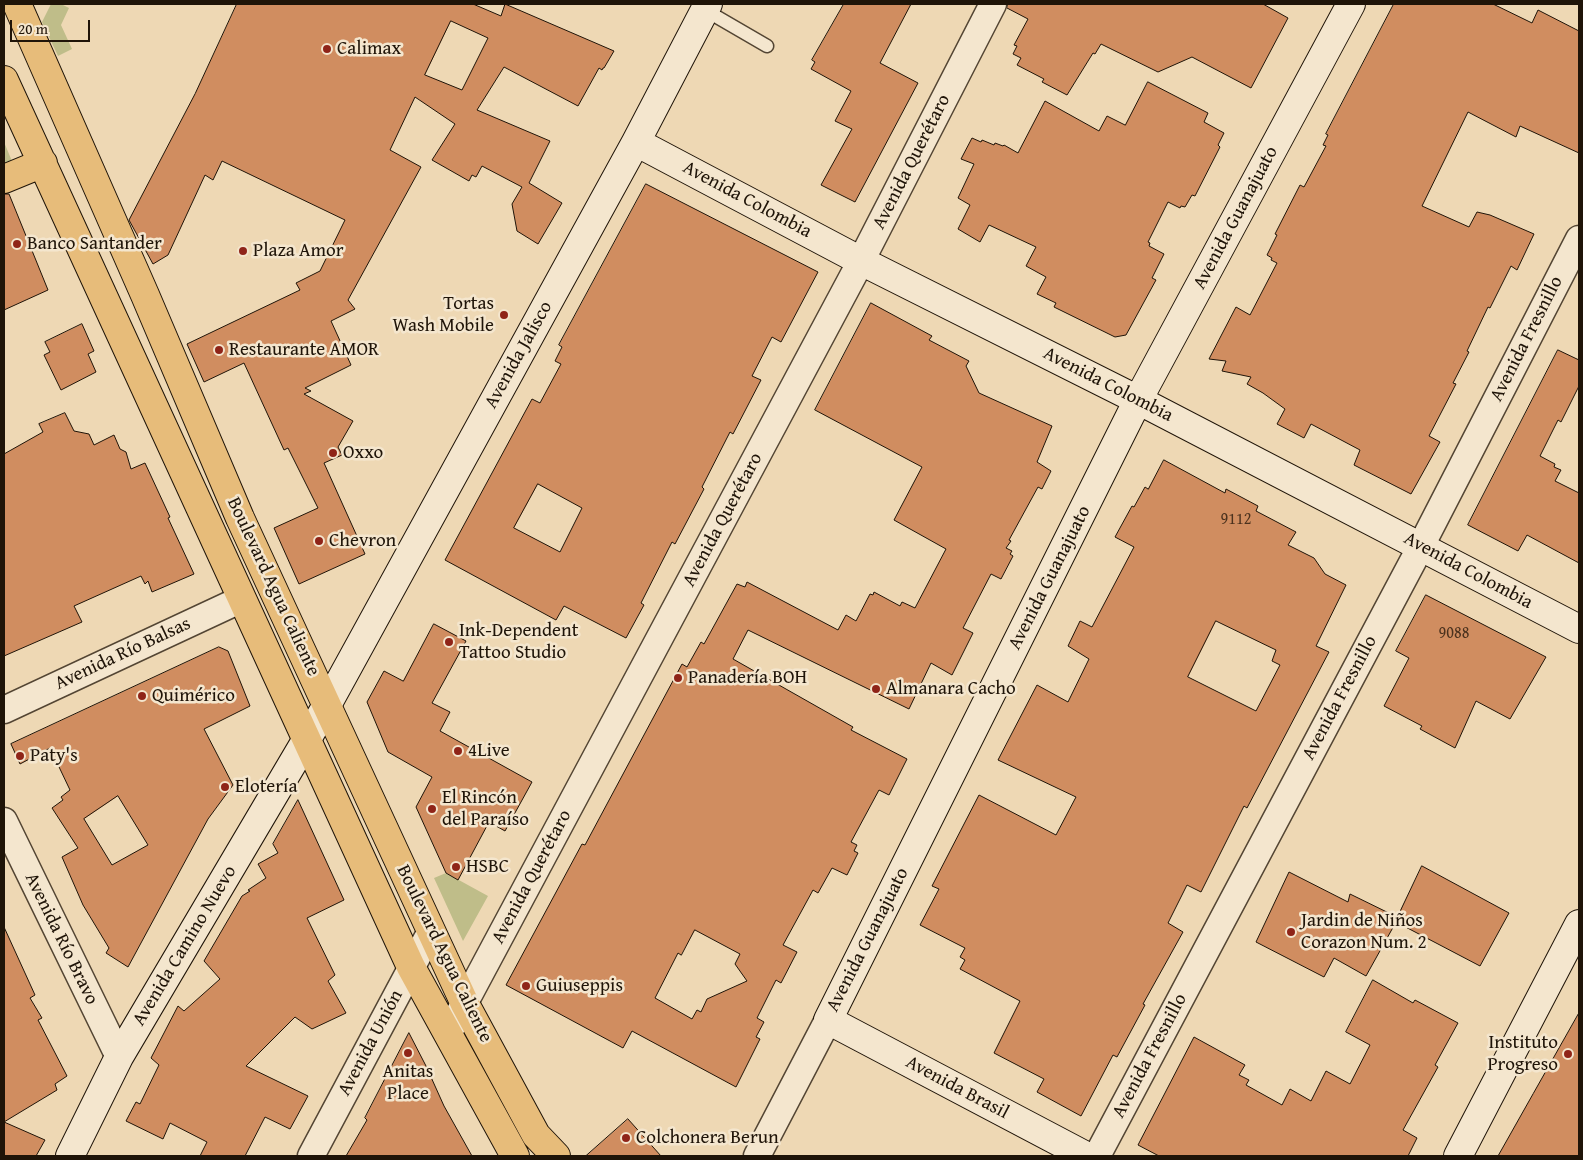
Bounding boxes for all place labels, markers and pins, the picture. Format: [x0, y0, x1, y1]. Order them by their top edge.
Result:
place label: Calimax [337, 38, 401, 60]
marker: Calimax [321, 43, 333, 55]
place label: Banco Santander [27, 233, 162, 255]
marker: Banco Santander [11, 238, 23, 250]
place label: Plaza Amor [253, 240, 344, 262]
marker: Plaza Amor [237, 245, 249, 257]
place label: Tortas Wash Mobile [393, 293, 494, 337]
marker: Tortas Wash Mobile [498, 309, 510, 321]
place label: Restaurante AMOR [229, 339, 379, 361]
marker: Restaurante AMOR [213, 344, 225, 356]
place label: Oxxo [343, 442, 383, 464]
marker: Oxxo [327, 447, 339, 459]
place label: Chevron [329, 530, 396, 552]
marker: Chevron [313, 535, 325, 547]
place label: Ink-Dependent Tattoo Studio [459, 620, 578, 664]
marker: Ink-Dependent Tattoo Studio [443, 636, 455, 648]
place label: Panadería BOH [688, 667, 807, 689]
marker: Panadería BOH [672, 672, 684, 684]
place label: Almanara Cacho [886, 678, 1016, 700]
marker: Almanara Cacho [870, 683, 882, 695]
place label: Quimérico [152, 685, 235, 707]
marker: Quimérico [136, 690, 148, 702]
place label: 4Live [468, 740, 510, 762]
place label: Paty's [30, 745, 78, 767]
marker: 4Live [452, 745, 464, 757]
marker: Paty's [14, 750, 26, 762]
place label: Elotería [235, 776, 297, 798]
marker: Elotería [219, 781, 231, 793]
place label: El Rincón del Paraíso [442, 787, 529, 831]
marker: El Rincón del Paraíso [426, 803, 438, 815]
place label: HSBC [466, 856, 509, 878]
marker: HSBC [450, 861, 462, 873]
place label: Jardin de Niños Corazon Num. 2 [1301, 910, 1427, 954]
marker: Jardin de Niños Corazon Num. 2 [1285, 926, 1297, 938]
place label: Guiuseppis [536, 975, 623, 997]
marker: Guiuseppis [520, 980, 532, 992]
place label: Instituto Progreso [1487, 1032, 1558, 1076]
marker: Anitas Place [402, 1047, 414, 1059]
marker: Instituto Progreso [1562, 1048, 1574, 1060]
place label: Anitas Place [383, 1061, 433, 1105]
place label: Colchonera Berun [636, 1127, 779, 1149]
marker: Colchonera Berun [620, 1132, 632, 1144]

